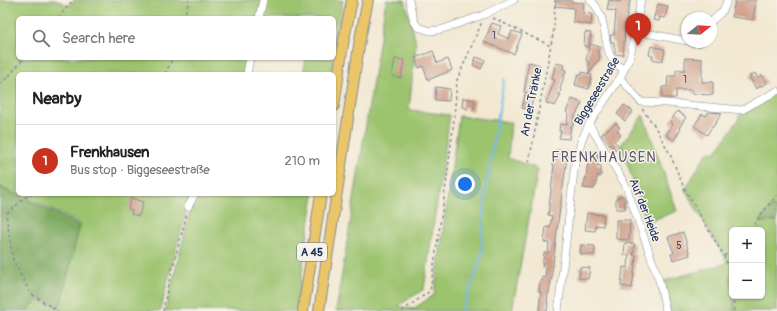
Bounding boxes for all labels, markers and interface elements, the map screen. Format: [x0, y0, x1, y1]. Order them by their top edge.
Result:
north arrow [681, 12, 717, 48]
pin: 1 [625, 13, 651, 46]
search box [16, 16, 336, 60]
icon: search [30, 27, 52, 49]
text: Search here [62, 29, 135, 48]
house number: 1 [492, 30, 496, 42]
street label: Biggeseestraße [571, 54, 624, 128]
street label: An der Tränke [517, 66, 546, 138]
house number: 1 [683, 74, 687, 86]
text: Nearby [32, 88, 81, 109]
text: Frenkhausen [70, 143, 149, 162]
district label: FRENKHAUSEN [551, 149, 657, 166]
text: 1 [42, 153, 48, 169]
text: 210 m [284, 153, 320, 169]
text: Bus stop · Biggeseestraße [70, 162, 210, 178]
your location [455, 174, 475, 194]
street label: Auf der Heide [626, 176, 664, 244]
map controls [729, 227, 765, 299]
button: + [729, 227, 765, 263]
house number: 5 [676, 240, 682, 252]
road number: A 45 [297, 243, 327, 261]
button: − [729, 263, 765, 299]

